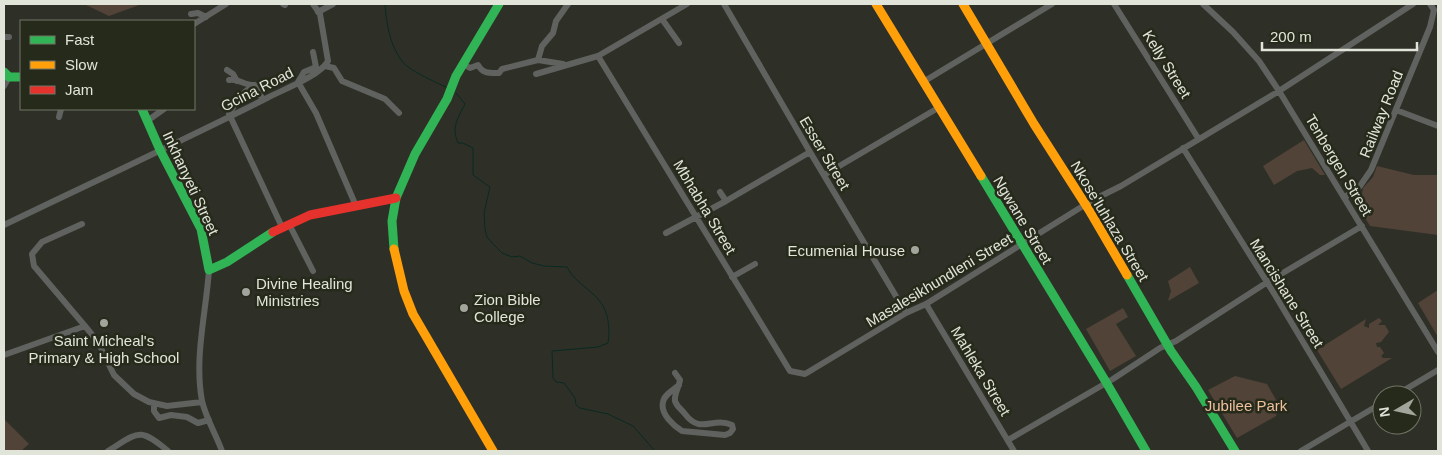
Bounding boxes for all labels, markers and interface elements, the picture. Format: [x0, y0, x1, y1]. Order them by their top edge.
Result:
legend [20, 20, 195, 110]
scale bar [1262, 20, 1417, 52]
street label: Kelly Street [1139, 27, 1195, 102]
text: 200 m [1270, 28, 1312, 45]
text: Fast [65, 31, 95, 48]
text: Slow [65, 56, 98, 73]
street label: Gcina Road [218, 63, 296, 115]
street label: Railway Road [1356, 68, 1406, 160]
text: Jam [65, 81, 93, 98]
street label: Tenbergen Street [1302, 111, 1376, 219]
street label: Esser Street [796, 113, 854, 193]
street label: Inkhanyeti Street [160, 128, 223, 238]
street label: Mbhabha Street [670, 157, 740, 258]
street label: Nkose'luhlaza Street [1067, 158, 1153, 285]
street label: Ngwane Street [990, 173, 1056, 268]
street label: Masalesikhundleni Street [863, 229, 1016, 330]
street label: Mancishane Street [1247, 235, 1328, 351]
place label: Ecumenial House [787, 242, 905, 259]
marker: Ecumenial House [909, 244, 921, 256]
place label: Divine Healing Ministries [256, 275, 353, 309]
marker: Divine Healing Ministries [240, 286, 252, 298]
place label: Zion Bible College [474, 291, 541, 325]
marker: Zion Bible College [458, 302, 470, 314]
marker: Saint Micheal's Primary & High School [98, 317, 110, 329]
street label: Mahleka Street [948, 323, 1015, 419]
place label: Saint Micheal's Primary & High School [29, 332, 179, 366]
north arrow [1372, 385, 1422, 435]
park label: Jubilee Park [1205, 397, 1288, 414]
text: N [1375, 406, 1393, 418]

